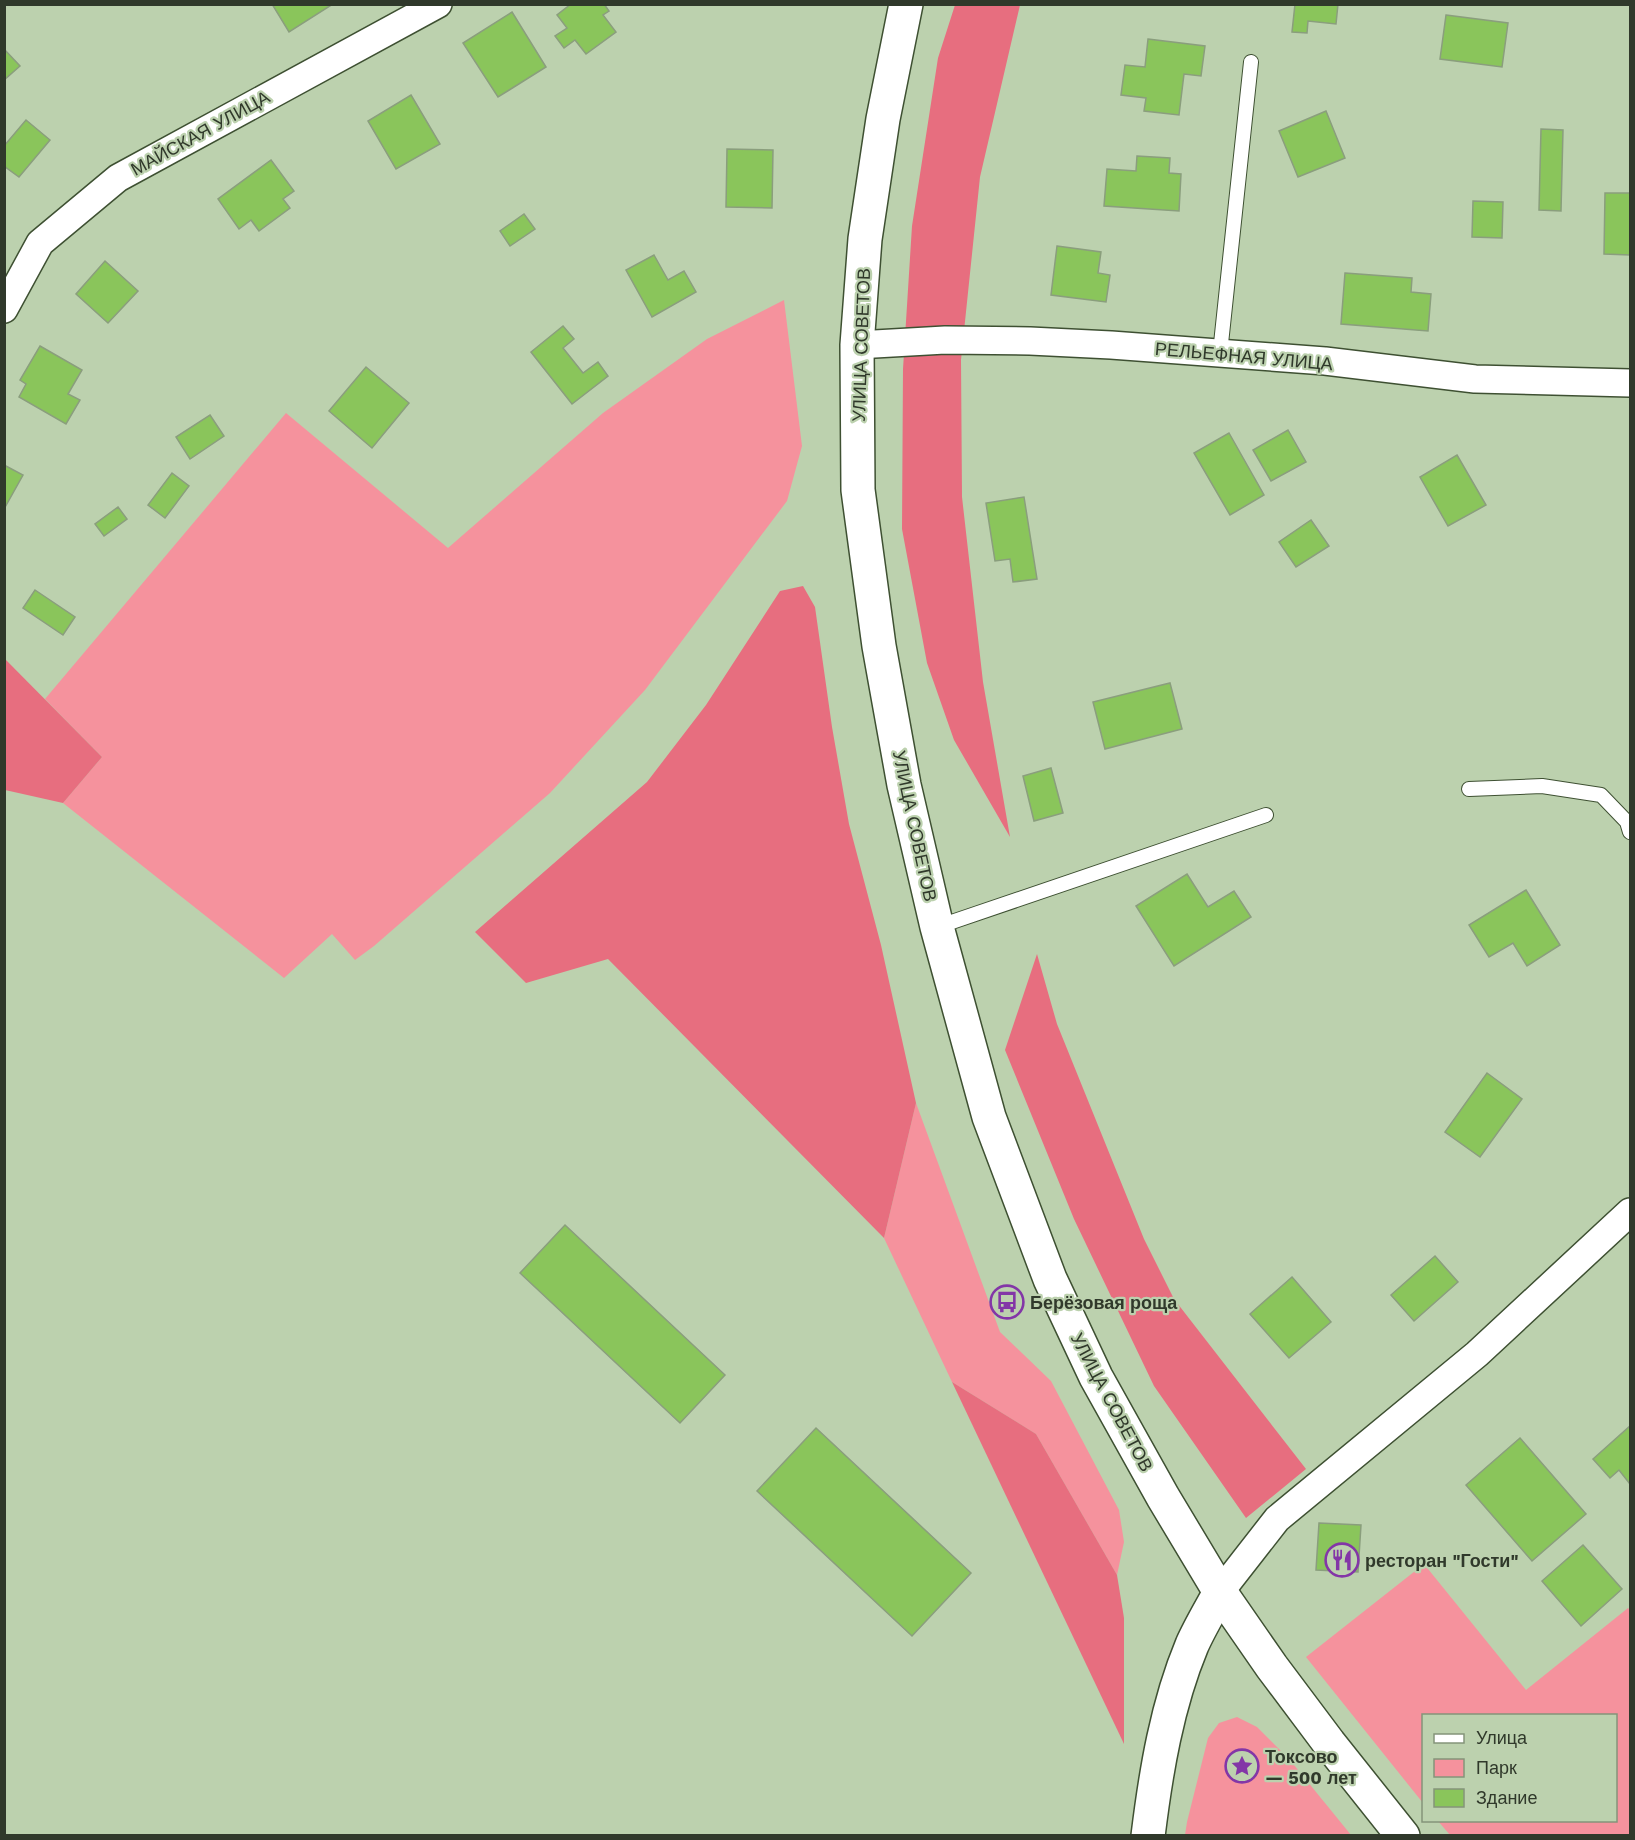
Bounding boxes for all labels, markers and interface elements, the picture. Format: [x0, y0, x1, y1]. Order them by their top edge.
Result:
street label: МАЙСКАЯ УЛИЦА [127, 86, 273, 180]
street label: УЛИЦА СОВЕТОВ [848, 268, 874, 422]
street label: РЕЛЬЕФНАЯ УЛИЦА [1154, 338, 1334, 374]
street label: УЛИЦА СОВЕТОВ [889, 749, 941, 903]
bus stop icon: Берёзовая роща [989, 1284, 1025, 1320]
place label: Берёзовая роща [1030, 1292, 1178, 1313]
street label: УЛИЦА СОВЕТОВ [1067, 1329, 1157, 1475]
restaurant icon: ресторан "Гости" [1324, 1542, 1360, 1578]
place label: ресторан "Гости" [1365, 1550, 1518, 1571]
legend [1422, 1714, 1617, 1822]
text: Улица [1476, 1727, 1528, 1748]
place label: Токсово — 500 лет [1265, 1746, 1357, 1788]
place icon: Токсово — 500 лет [1224, 1748, 1260, 1784]
text: Парк [1476, 1757, 1517, 1778]
text: Здание [1476, 1787, 1537, 1808]

